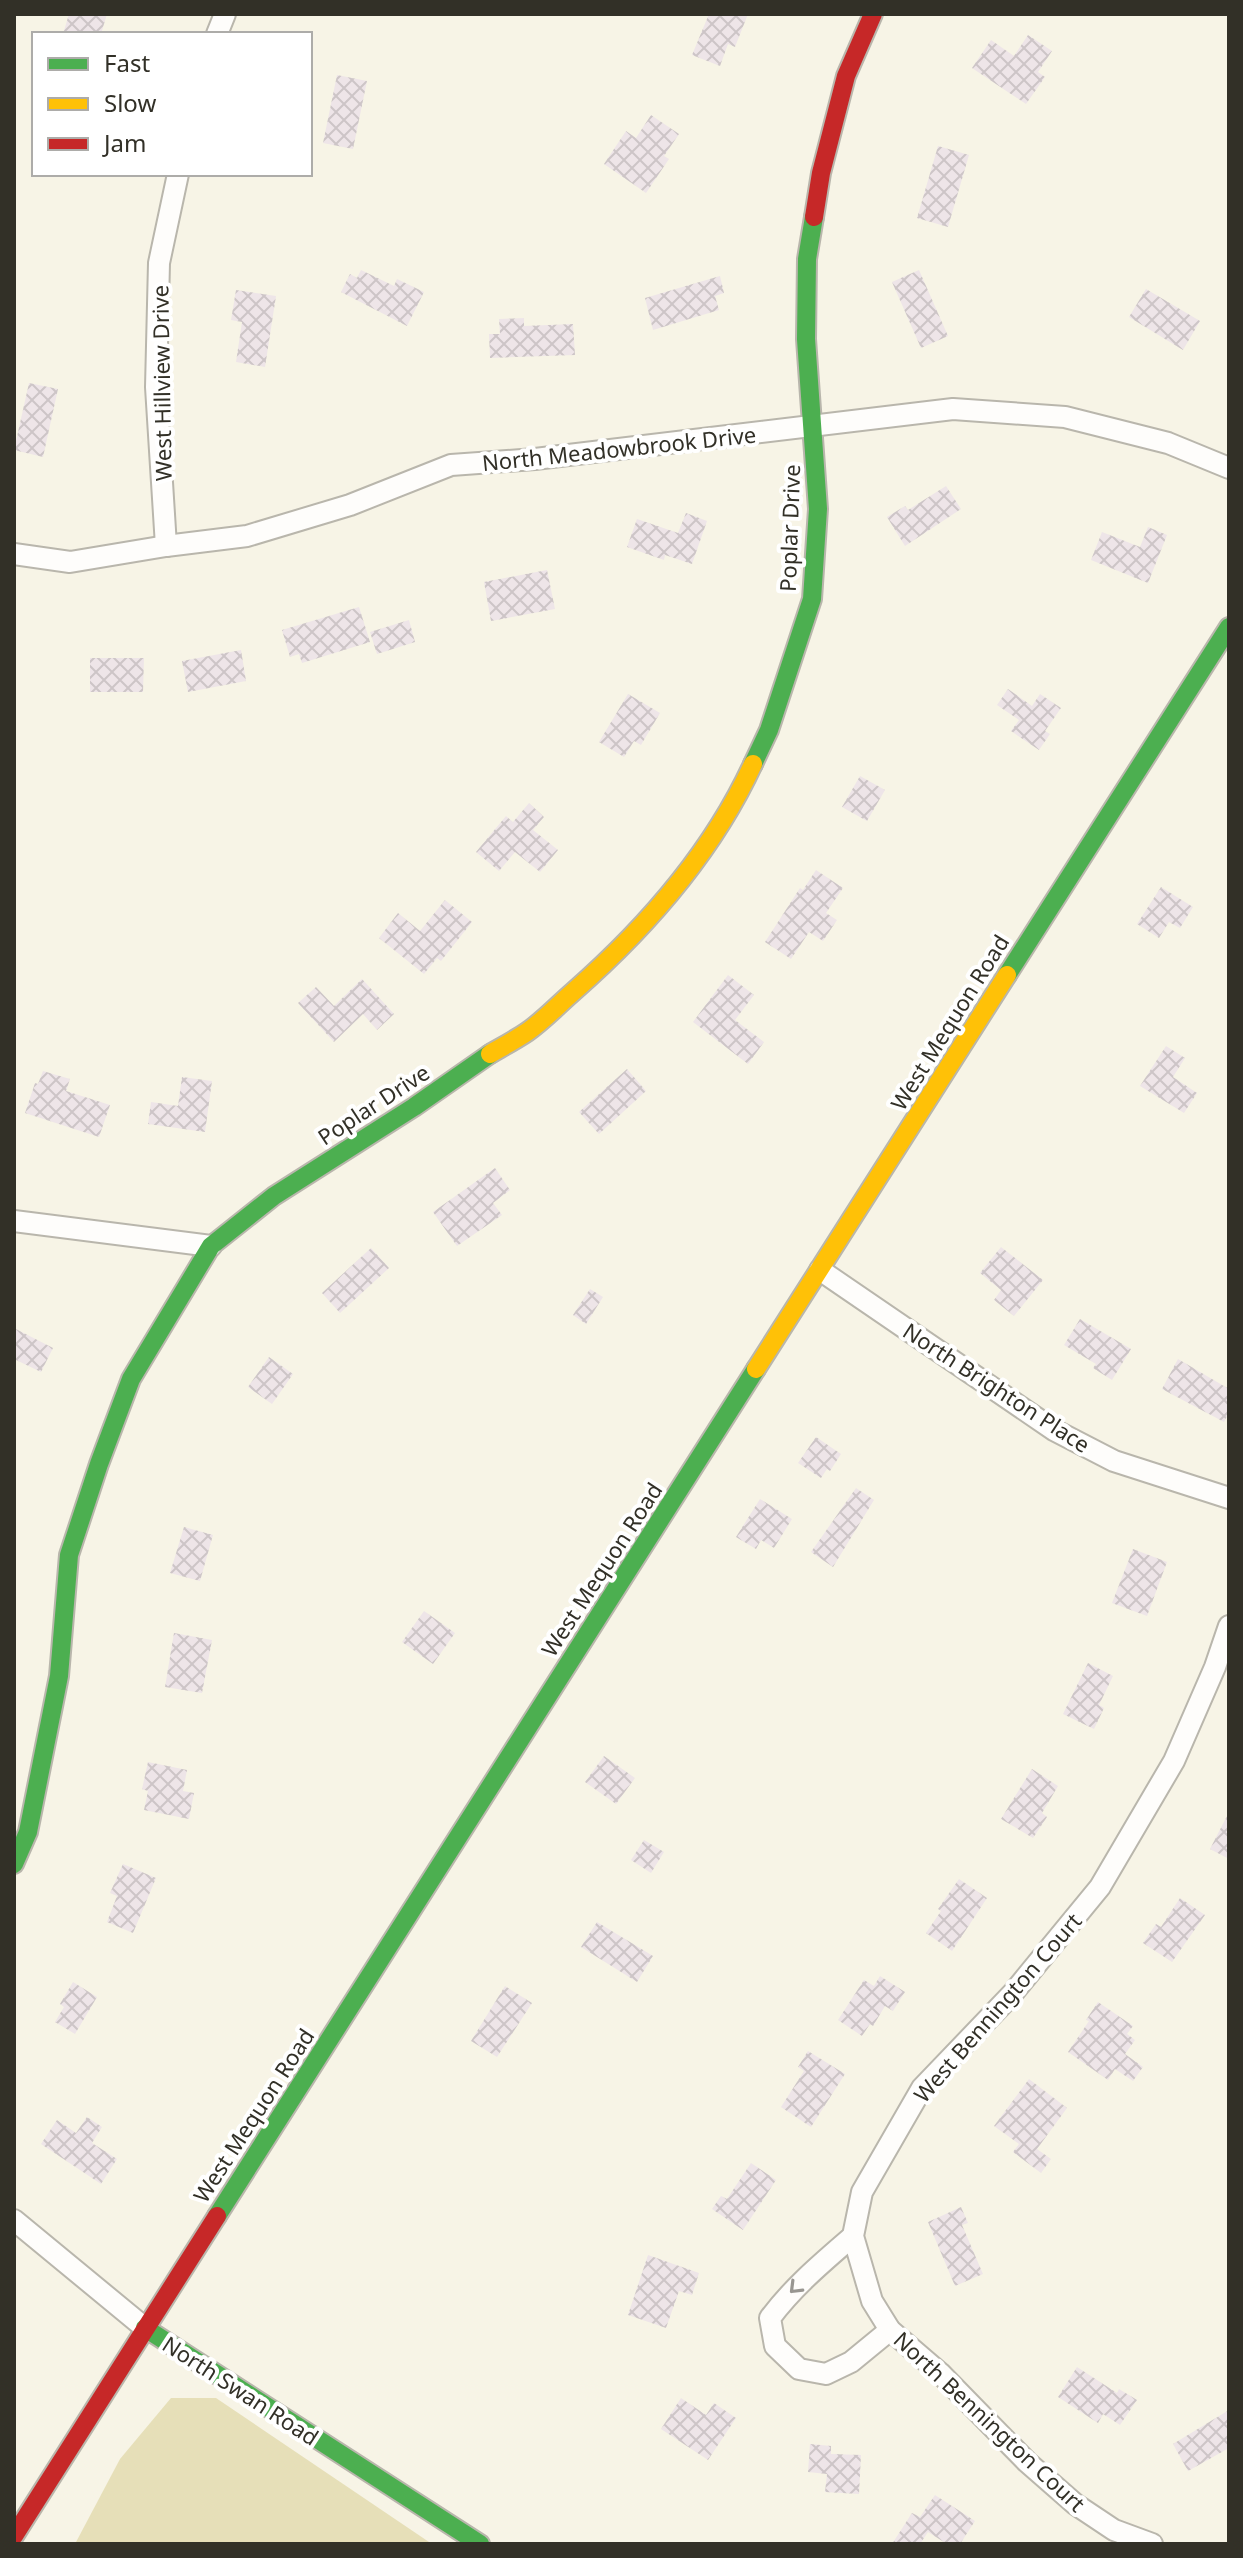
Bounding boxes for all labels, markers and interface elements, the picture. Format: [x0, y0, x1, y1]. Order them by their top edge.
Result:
legend [32, 32, 312, 176]
text: Fast [104, 46, 150, 79]
text: Slow [104, 86, 156, 119]
text: Jam [102, 126, 146, 159]
street label: West Hillview Drive [144, 285, 178, 481]
street label: North Meadowbrook Drive [480, 419, 758, 477]
street label: Poplar Drive [772, 464, 806, 592]
street label: West Mequon Road [883, 929, 1015, 1115]
street label: Poplar Drive [311, 1057, 435, 1151]
street label: North Brighton Place [898, 1315, 1096, 1459]
street label: West Mequon Road [534, 1476, 668, 1662]
street label: West Bennington Court [906, 1906, 1088, 2108]
street label: West Mequon Road [186, 2022, 320, 2208]
one-way arrow [790, 2279, 804, 2293]
street label: North Bennington Court [888, 2324, 1092, 2518]
street label: North Swan Road [157, 2328, 325, 2452]

